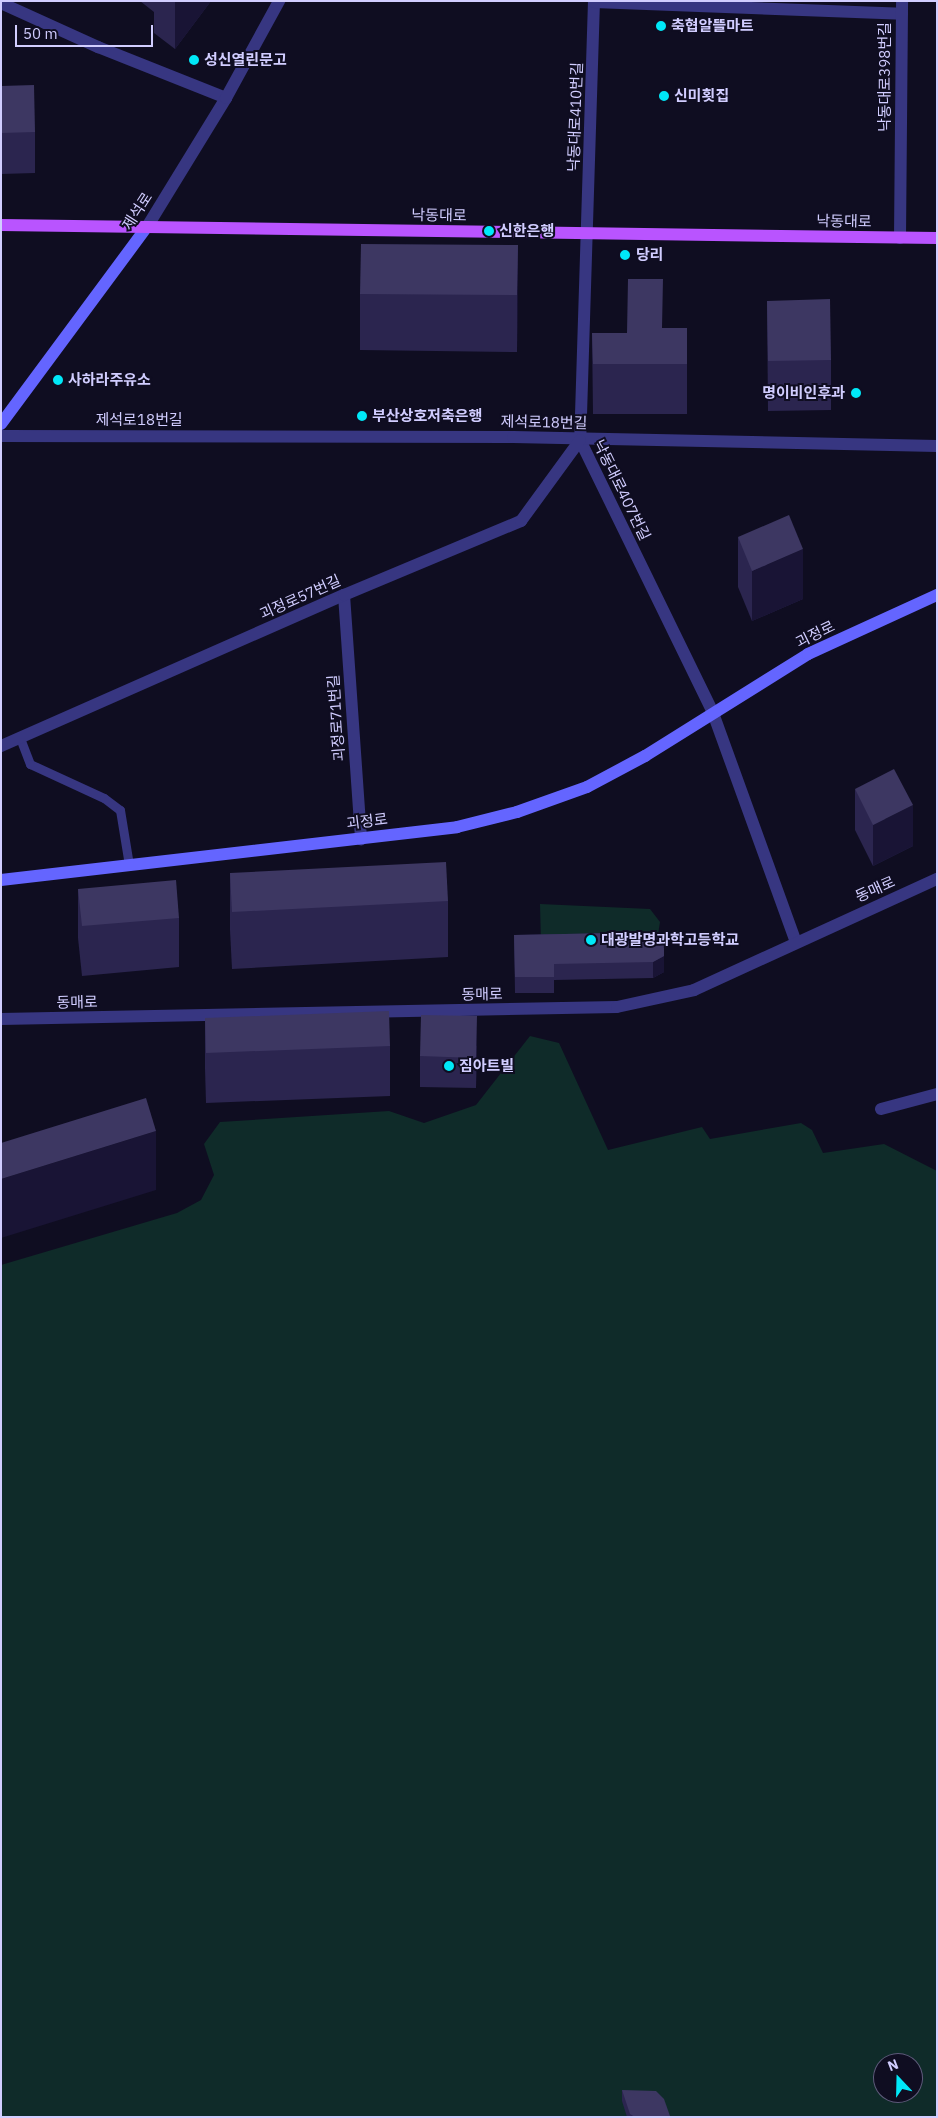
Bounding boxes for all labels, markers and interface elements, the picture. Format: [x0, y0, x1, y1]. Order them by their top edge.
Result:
scale bar [18, 15, 155, 47]
place label: 축협알뜰마트 [671, 17, 754, 35]
marker: 축협알뜰마트 [655, 20, 667, 32]
street label: 낙동대로398번길 [876, 22, 894, 132]
text: 50 m [23, 24, 58, 43]
place label: 성신열린문고 [204, 51, 287, 69]
marker: 성신열린문고 [188, 54, 200, 66]
street label: 낙동대로410번길 [564, 62, 586, 172]
place label: 신미횟집 [674, 87, 729, 105]
marker: 신미횟집 [658, 90, 670, 102]
street label: 제석로 [118, 189, 156, 233]
street label: 낙동대로 [411, 206, 467, 224]
street label: 낙동대로 [816, 212, 872, 230]
place label: 신한은행 [499, 222, 554, 240]
marker: 신한은행 [483, 225, 495, 237]
place label: 당리 [636, 246, 664, 264]
marker: 당리 [618, 248, 632, 262]
place label: 사하라주유소 [68, 371, 151, 389]
marker: 사하라주유소 [52, 374, 64, 386]
place label: 명이비인후과 [762, 384, 845, 402]
marker: 명이비인후과 [849, 386, 863, 400]
place label: 부산상호저축은행 [372, 407, 482, 425]
marker: 부산상호저축은행 [356, 410, 368, 422]
street label: 제석로18번길 [96, 411, 182, 429]
street label: 제석로18번길 [500, 412, 588, 432]
street label: 낙동대로407번길 [590, 437, 654, 543]
street label: 괴정로57번길 [257, 571, 343, 623]
street label: 괴정로 [792, 617, 838, 651]
street label: 괴정로71번길 [324, 674, 348, 762]
street label: 괴정로 [345, 810, 389, 832]
street label: 동매로 [852, 872, 898, 906]
place label: 대광발명과학고등학교 [601, 931, 739, 949]
marker: 대광발명과학고등학교 [585, 934, 597, 946]
street label: 동매로 [461, 985, 503, 1003]
street label: 동매로 [56, 993, 98, 1011]
place label: 짐아트빌 [459, 1057, 514, 1075]
marker: 짐아트빌 [443, 1060, 455, 1072]
north arrow [873, 2053, 923, 2103]
text: N [885, 2055, 901, 2075]

